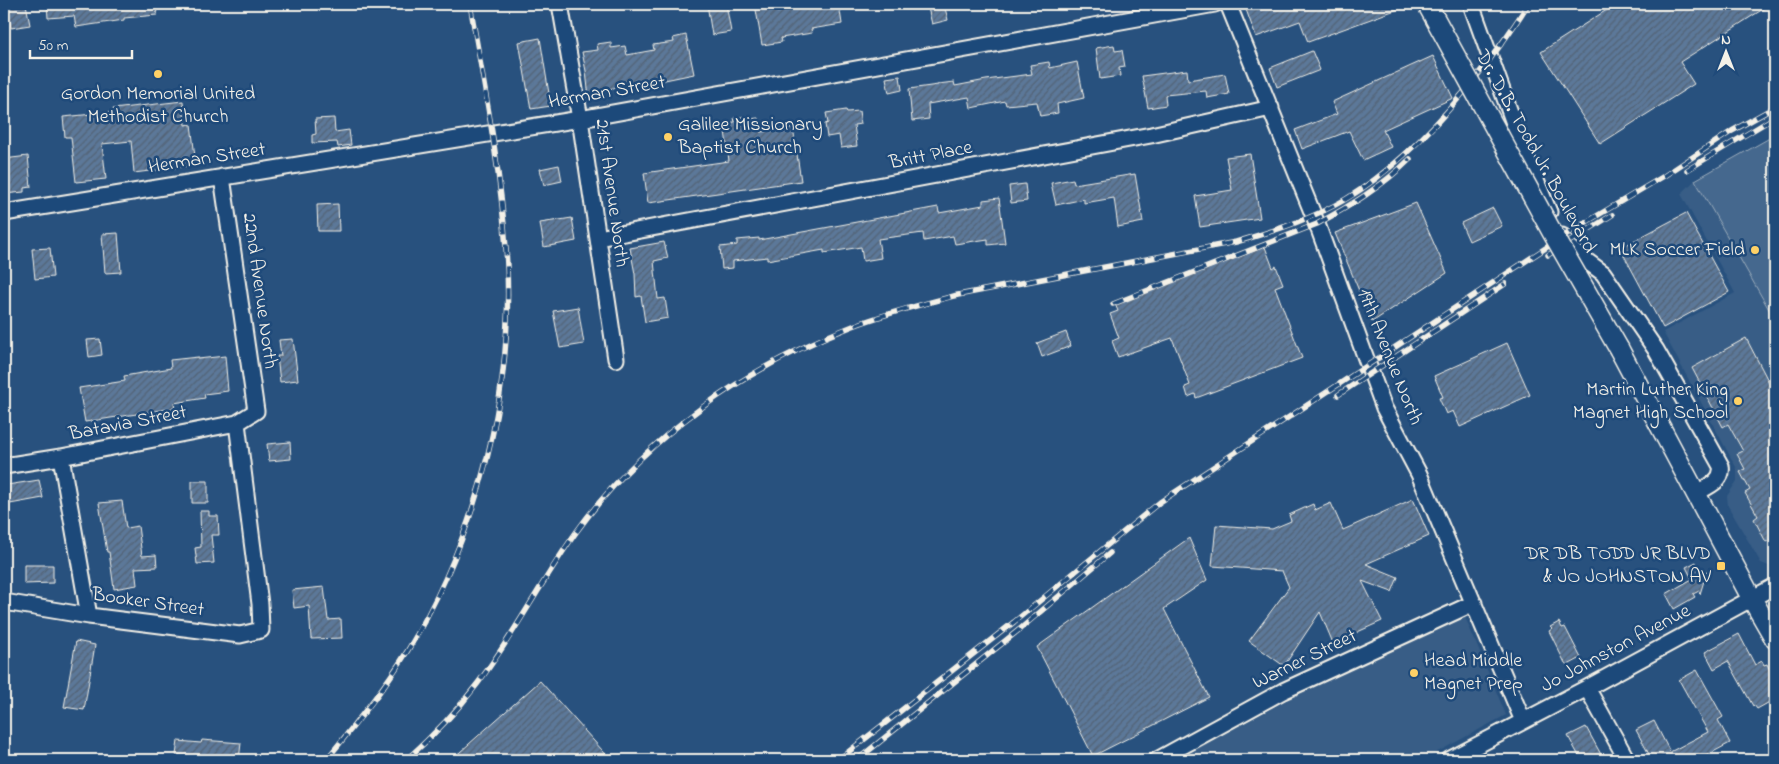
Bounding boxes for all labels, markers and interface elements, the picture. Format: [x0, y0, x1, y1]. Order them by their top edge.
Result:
scale bar [30, 28, 132, 60]
north arrow [1702, 28, 1752, 78]
text: N [1721, 30, 1731, 51]
text: 50 m [38, 35, 69, 57]
street label: Dr. D.B. Todd Jr. Boulevard [1466, 44, 1603, 259]
marker: Gordon Memorial United Methodist Church [152, 68, 164, 80]
street label: Herman Street [546, 68, 668, 118]
place label: Gordon Memorial United Methodist Church [61, 80, 255, 132]
place label: Galilee Missionary Baptist Church [677, 111, 823, 163]
street label: 21st Avenue North [586, 117, 636, 269]
marker: Galilee Missionary Baptist Church [662, 131, 674, 143]
street label: Britt Place [886, 134, 975, 178]
street label: Herman Street [146, 135, 268, 183]
street label: 22nd Avenue North [234, 211, 284, 371]
place label: MLK Soccer Field [1609, 236, 1745, 265]
marker: MLK Soccer Field [1749, 244, 1761, 256]
street label: 19th Avenue North [1348, 284, 1430, 430]
place label: Martin Luther King Magnet High School [1573, 376, 1728, 429]
marker: Martin Luther King Magnet High School [1732, 395, 1744, 407]
street label: Batavia Street [66, 398, 190, 450]
place label: DR DB TODD JR BLVD & JO JOHNSTON AV [1523, 540, 1712, 592]
marker: DR DB TODD JR BLVD & JO JOHNSTON AV [1715, 560, 1727, 572]
street label: Booker Street [89, 581, 206, 625]
street label: Jo Johnston Avenue [1536, 597, 1696, 701]
street label: Warner Street [1248, 622, 1362, 698]
place label: Head Middle Magnet Prep [1424, 647, 1523, 700]
marker: Head Middle Magnet Prep [1408, 667, 1420, 679]

